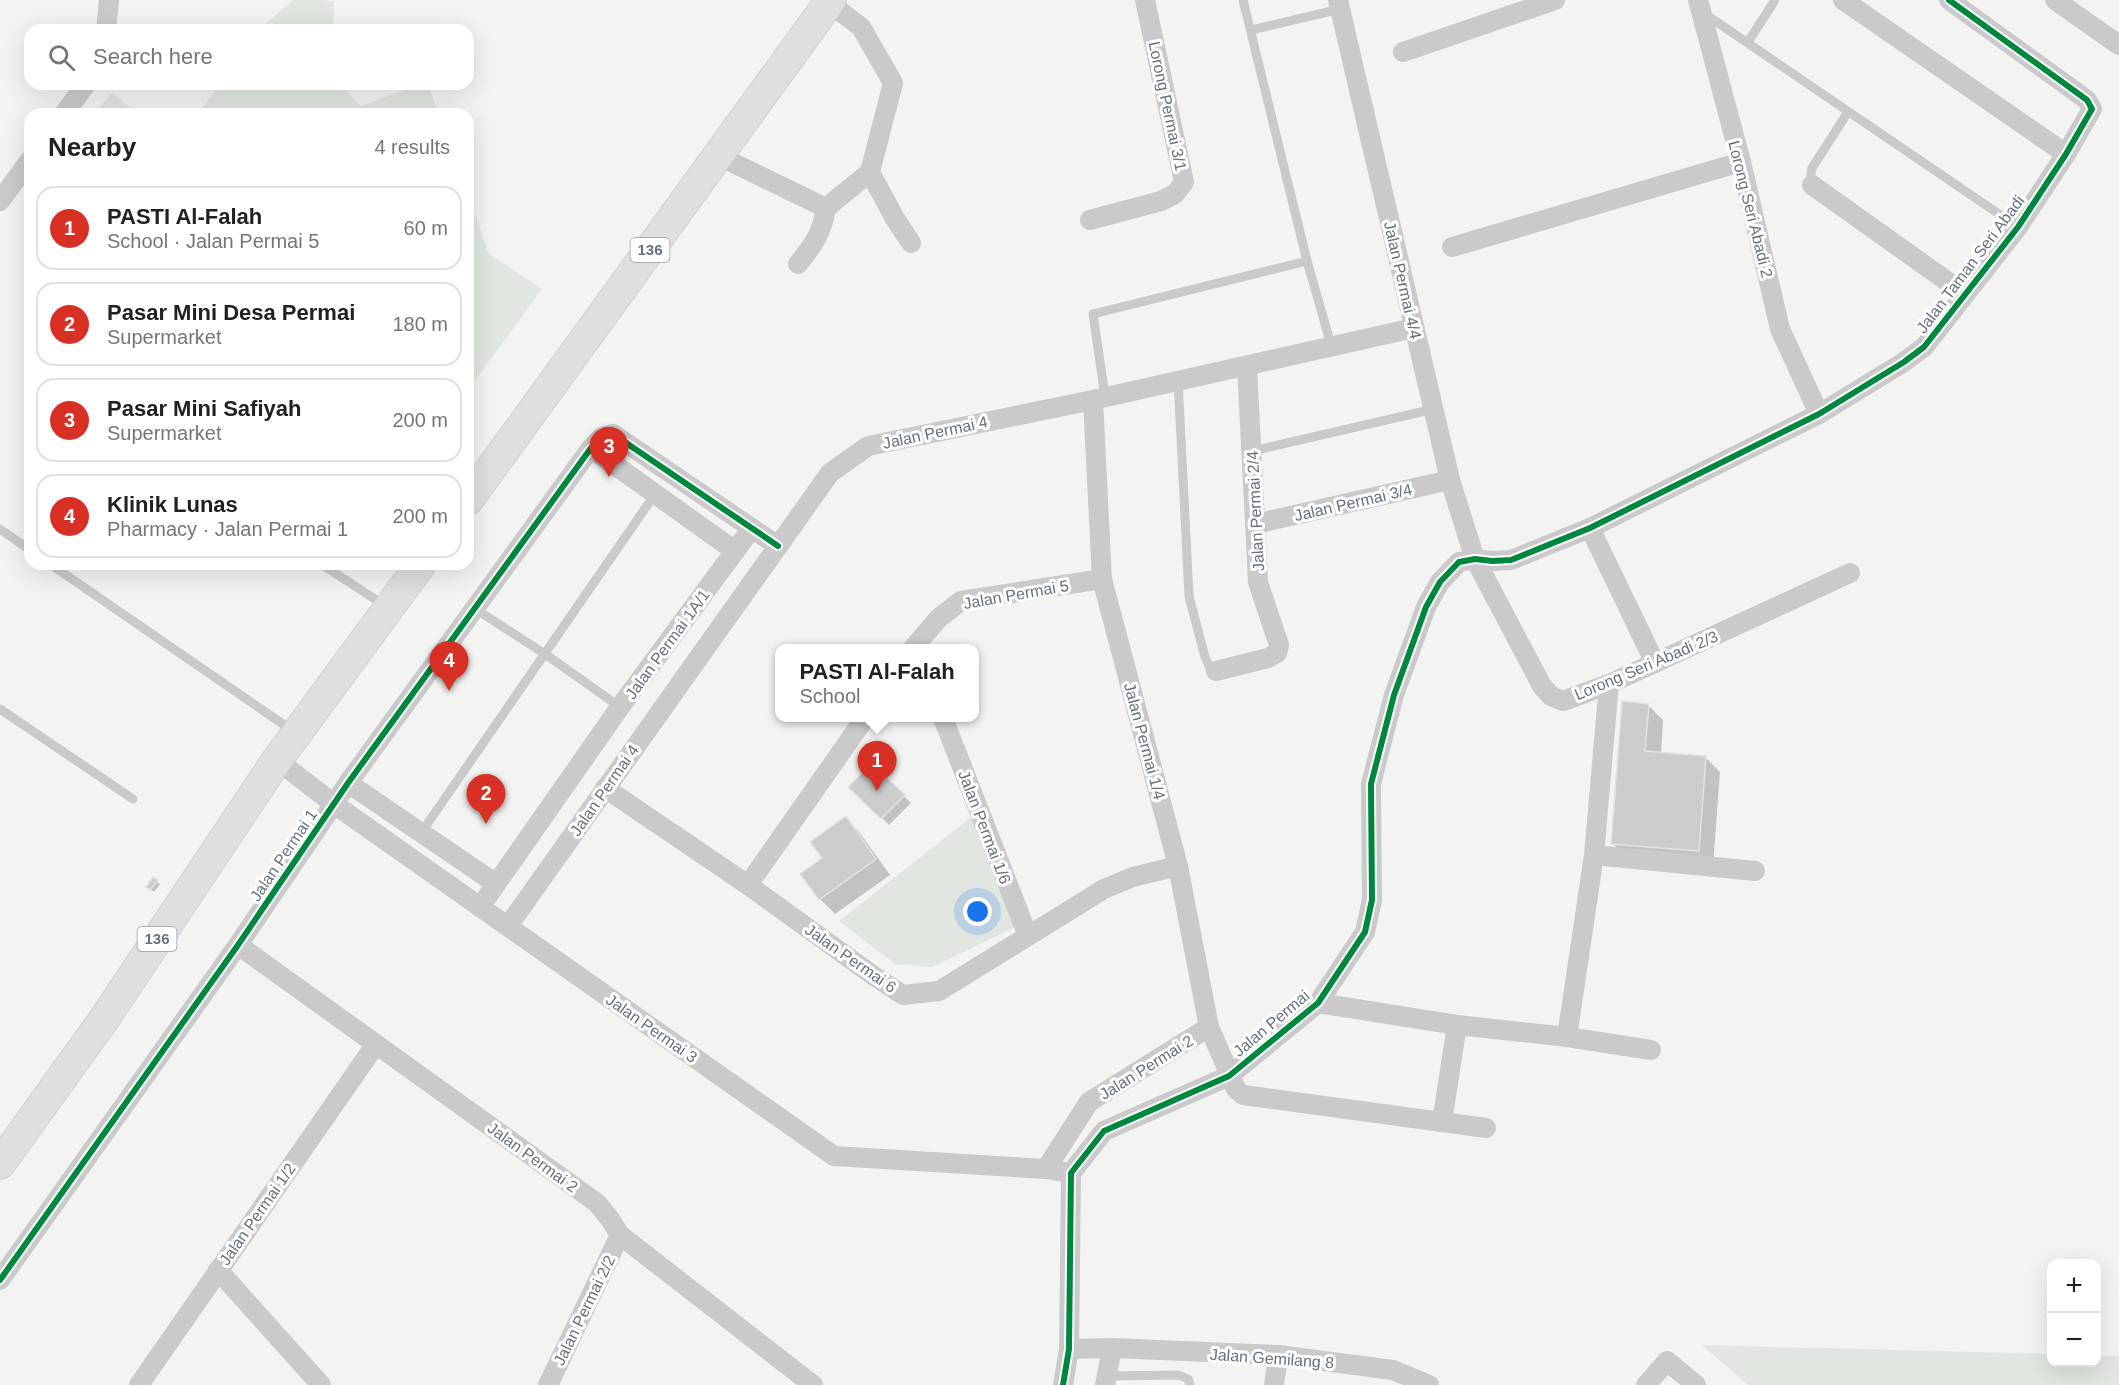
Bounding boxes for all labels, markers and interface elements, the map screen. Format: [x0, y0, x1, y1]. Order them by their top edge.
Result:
search box [24, 24, 474, 90]
street label: Lorong Permai 3/1 [1146, 40, 1190, 172]
icon: search [45, 41, 78, 74]
text: Search here [93, 44, 213, 69]
text: Nearby [48, 132, 136, 162]
text: 4 results [374, 136, 450, 158]
street label: Lorong Seri Abadi 2 [1725, 139, 1776, 279]
street label: Jalan Taman Seri Abadi [1913, 192, 2028, 336]
text: PASTI Al-Falah [107, 204, 262, 229]
text: 1 [64, 217, 75, 239]
text: 60 m [404, 217, 448, 239]
street label: Jalan Permai 4/4 [1381, 220, 1424, 341]
text: School · Jalan Permai 5 [107, 230, 319, 252]
road number: 136 [630, 238, 670, 262]
text: Pasar Mini Desa Permai [107, 300, 355, 325]
text: 2 [64, 313, 75, 335]
text: 180 m [392, 313, 448, 335]
text: Supermarket [107, 326, 222, 348]
text: Pasar Mini Safiyah [107, 396, 301, 421]
text: 3 [64, 409, 75, 431]
text: 200 m [392, 409, 448, 431]
street label: Jalan Permai 4 [881, 413, 989, 452]
text: Supermarket [107, 422, 222, 444]
pin: 3 [590, 428, 628, 477]
street label: Jalan Permai 2/4 [1244, 450, 1267, 571]
street label: Jalan Permai 3/4 [1293, 481, 1414, 524]
text: Klinik Lunas [107, 492, 238, 517]
text: 4 [64, 505, 75, 527]
text: 200 m [392, 505, 448, 527]
text: Pharmacy · Jalan Permai 1 [107, 518, 348, 540]
street label: Jalan Permai 5 [962, 577, 1070, 612]
street label: Jalan Permai 1A/1 [622, 586, 713, 702]
street label: Lorong Seri Abadi 2/3 [1572, 628, 1720, 703]
pin: 4 [430, 642, 468, 691]
popup [775, 644, 979, 722]
text: PASTI Al-Falah [799, 659, 955, 684]
street label: Jalan Permai 1/4 [1121, 681, 1168, 801]
text: School [799, 685, 861, 707]
street label: Jalan Permai 4 [567, 742, 642, 839]
pin: 1 [858, 742, 896, 791]
street label: Jalan Permai 1/6 [955, 768, 1014, 886]
pin: 2 [466, 774, 506, 824]
street label: Jalan Permai 1 [247, 806, 320, 904]
your location [963, 897, 992, 926]
street label: Jalan Permai 6 [802, 921, 899, 996]
road number: 136 [138, 927, 176, 951]
street label: Jalan Permai [1230, 987, 1313, 1060]
street label: Jalan Permai 3 [603, 991, 700, 1066]
street label: Jalan Permai 2 [1097, 1032, 1196, 1103]
street label: Jalan Permai 2 [485, 1119, 581, 1196]
street label: Jalan Permai 1/2 [216, 1160, 299, 1268]
street label: Jalan Permai 2/2 [550, 1252, 618, 1368]
map controls [2047, 1259, 2101, 1367]
button: + [2047, 1259, 2101, 1313]
button: − [2047, 1313, 2101, 1367]
street label: Jalan Gemilang 8 [1209, 1346, 1335, 1371]

